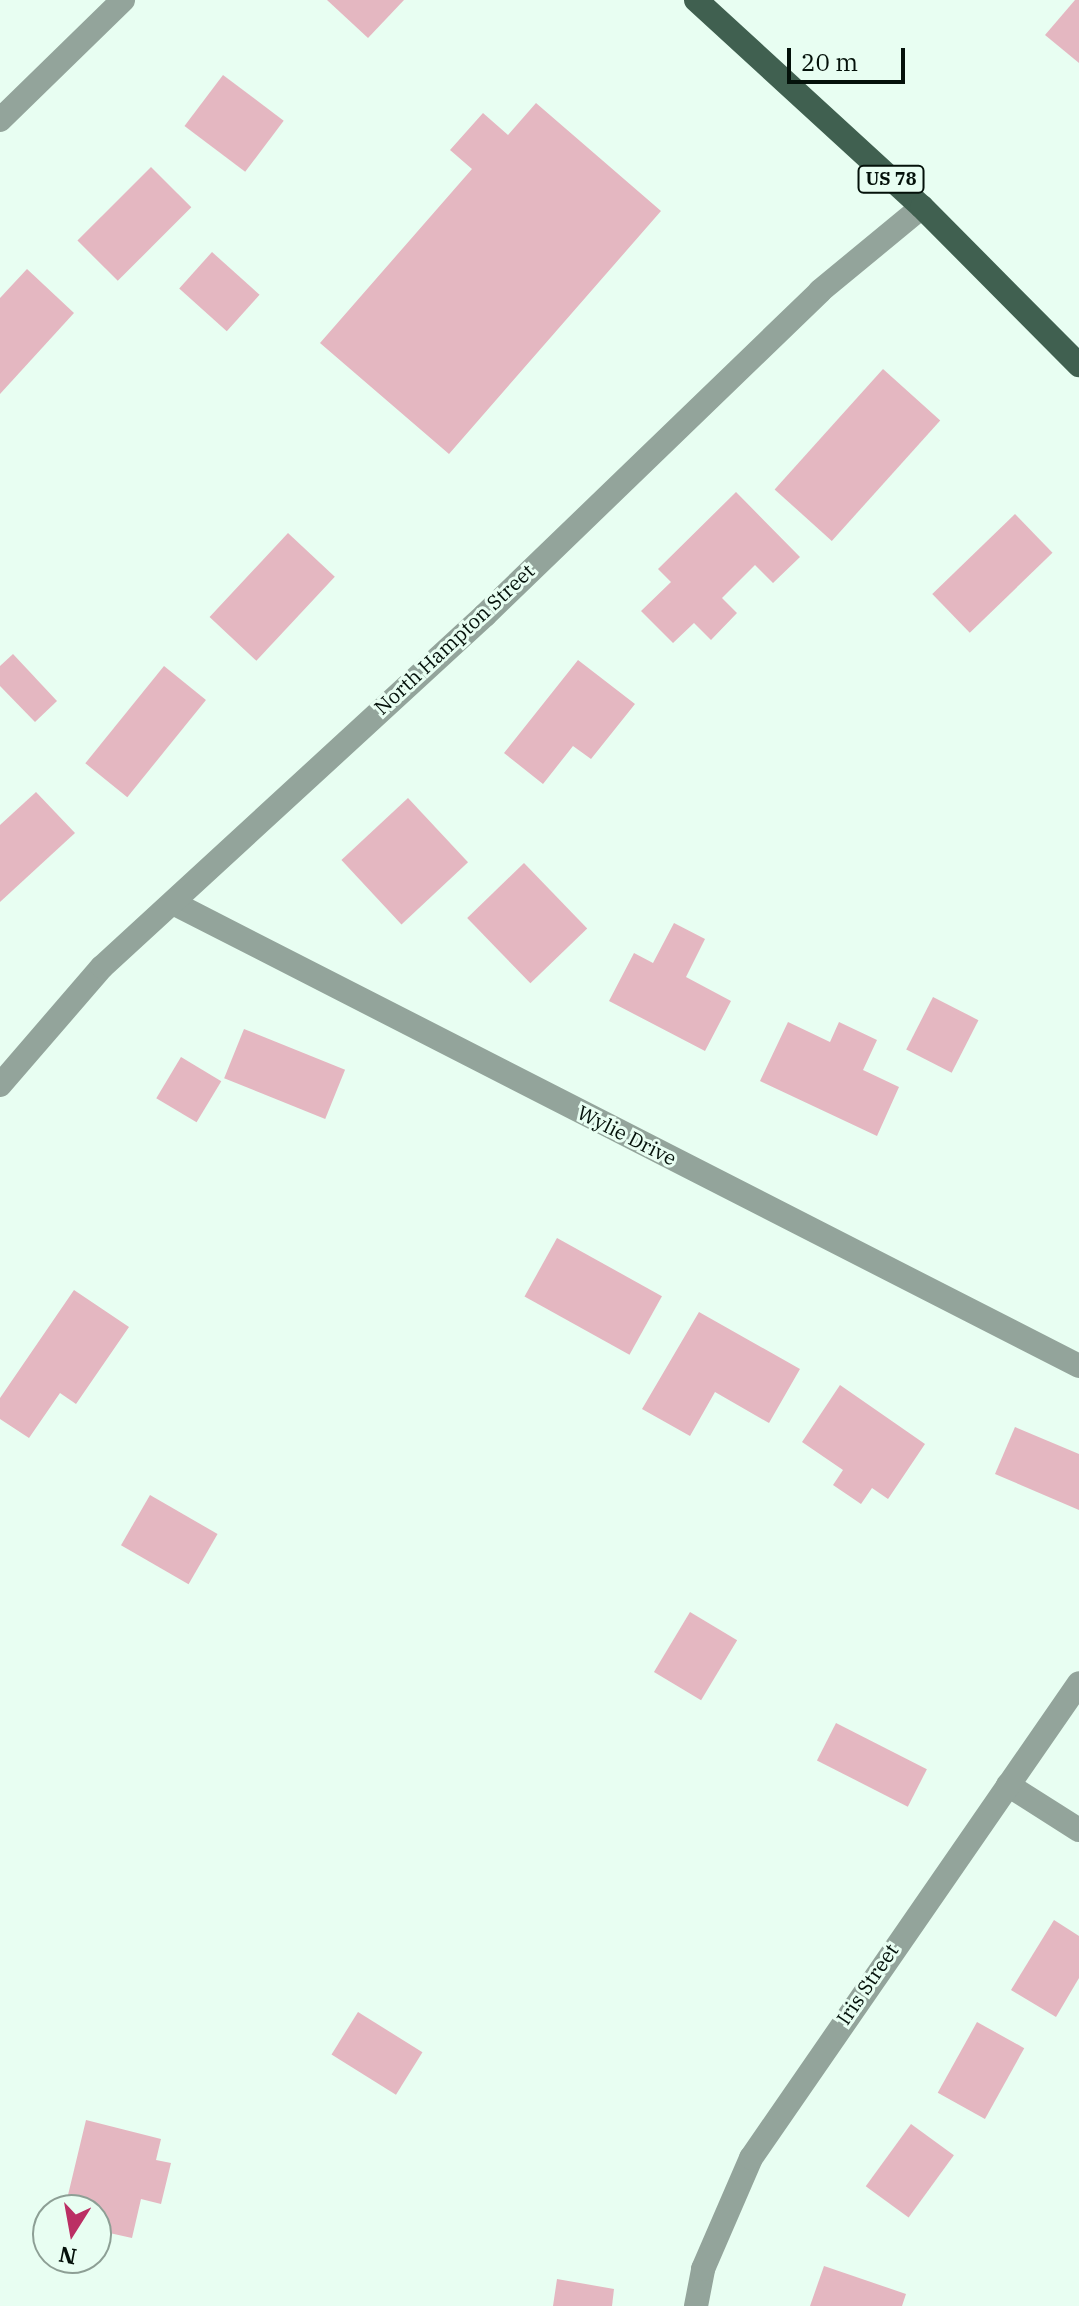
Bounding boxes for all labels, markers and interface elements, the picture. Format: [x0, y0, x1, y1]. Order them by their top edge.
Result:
scale bar [791, 32, 909, 82]
text: 20 m [801, 46, 858, 78]
road number: US 78 [857, 165, 925, 193]
street label: North Hampton Street [369, 559, 539, 719]
street label: Wylie Drive [573, 1100, 681, 1170]
street label: Iris Street [831, 1939, 903, 2029]
north arrow [32, 2194, 112, 2274]
text: N [56, 2240, 79, 2272]

